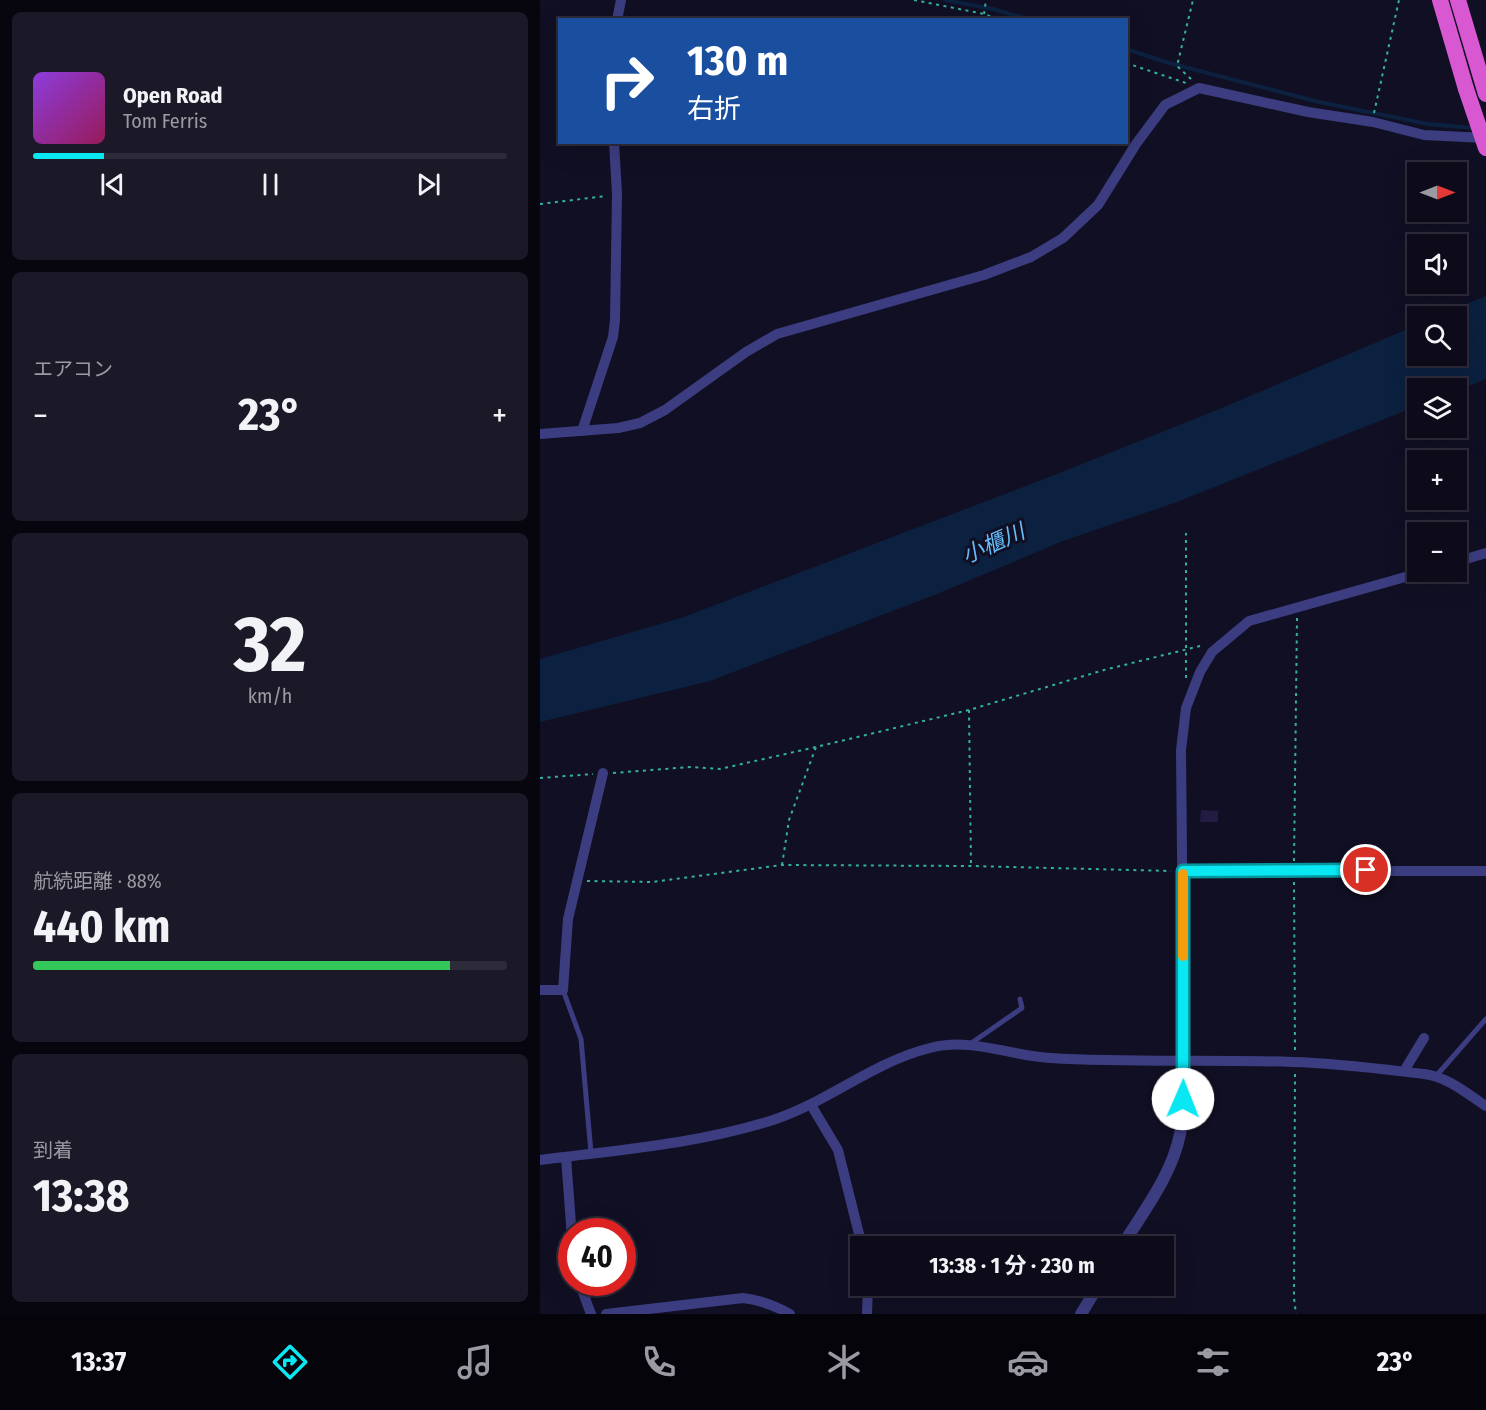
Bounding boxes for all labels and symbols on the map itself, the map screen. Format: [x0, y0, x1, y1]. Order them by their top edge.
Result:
north arrow [1407, 162, 1467, 222]
water label: 小櫃川 [958, 517, 1031, 569]
pin [1340, 844, 1391, 895]
position arrow [1151, 1067, 1215, 1131]
speed limit sign: 40 [558, 1218, 636, 1296]

